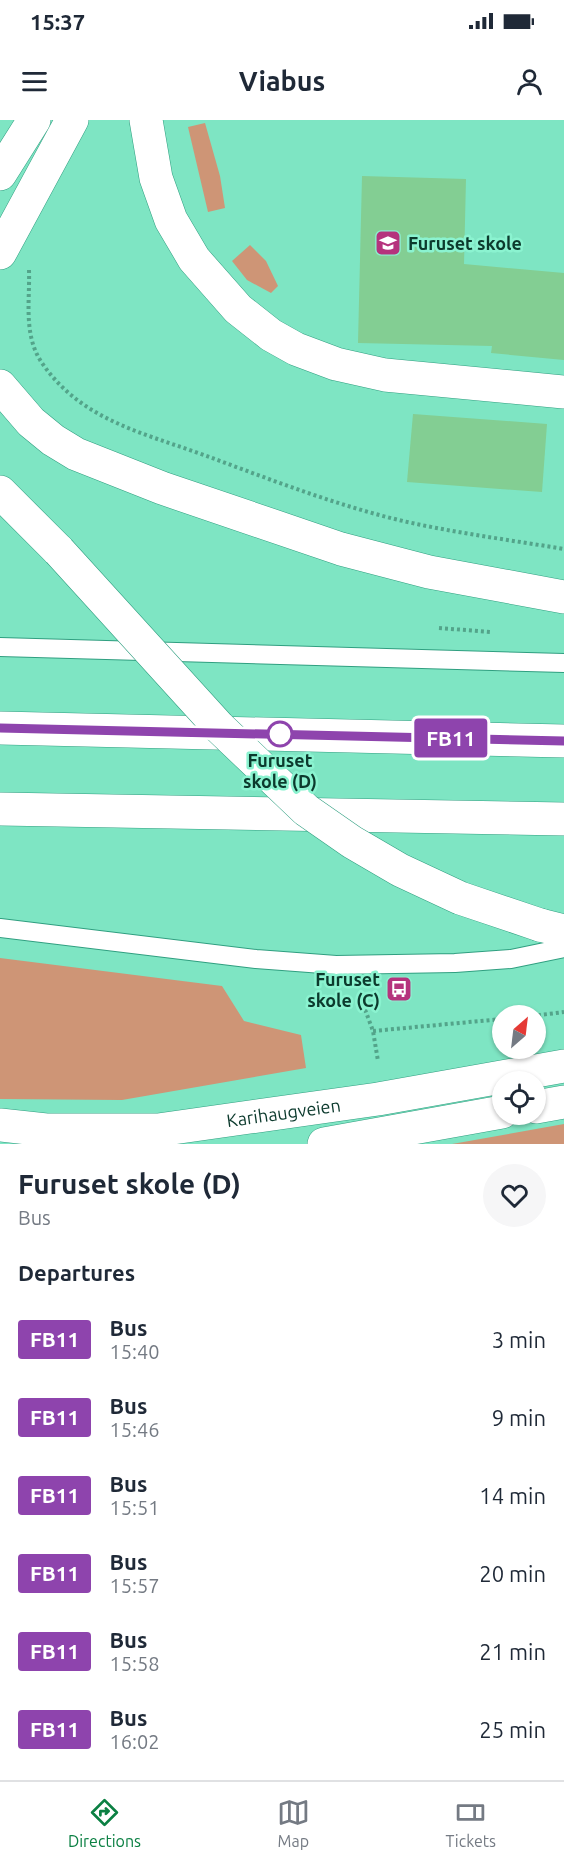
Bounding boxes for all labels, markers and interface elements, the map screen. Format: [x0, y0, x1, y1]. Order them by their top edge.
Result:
text: 15:37 [30, 9, 85, 34]
icon: menu [18, 65, 51, 98]
icon: person [513, 65, 546, 98]
text: Viabus [239, 66, 325, 96]
school or university icon: Furuset skole [373, 228, 403, 258]
place label: Furuset skole [408, 233, 522, 253]
line badge: FB11 [409, 718, 493, 758]
marker: Furuset skole (D) [267, 721, 293, 747]
text: FB11 [426, 726, 476, 750]
place label: Furuset skole (D) [243, 750, 317, 792]
place label: Furuset skole (C) [307, 969, 380, 1011]
bus stop icon: Furuset skole (C) [384, 974, 414, 1004]
north arrow [492, 1005, 546, 1059]
map controls [492, 1005, 546, 1125]
button: locate [492, 1071, 546, 1125]
street label: Karihaugveien [225, 1094, 342, 1130]
button: heart [483, 1164, 546, 1227]
text: Furuset skole (D) [18, 1168, 241, 1199]
text: Bus [18, 1206, 51, 1229]
text: Departures [18, 1260, 135, 1285]
text: Bus [109, 1315, 147, 1340]
text: FB11 [30, 1327, 79, 1351]
text: 3 min [492, 1327, 546, 1352]
text: 15:40 [109, 1340, 159, 1363]
text: Bus [109, 1393, 147, 1418]
text: FB11 [30, 1405, 79, 1429]
text: 9 min [492, 1405, 546, 1430]
text: 15:46 [109, 1418, 159, 1441]
text: Bus [109, 1471, 147, 1496]
text: FB11 [30, 1483, 79, 1507]
text: 14 min [479, 1483, 546, 1508]
text: 15:51 [109, 1496, 159, 1519]
text: Bus [109, 1549, 147, 1574]
text: FB11 [30, 1561, 79, 1585]
text: 20 min [479, 1561, 546, 1586]
text: 15:57 [109, 1574, 159, 1597]
text: Bus [109, 1627, 147, 1652]
text: FB11 [30, 1639, 79, 1663]
text: 21 min [479, 1639, 546, 1664]
text: 15:58 [109, 1652, 159, 1675]
text: Bus [109, 1705, 147, 1730]
text: FB11 [30, 1717, 79, 1741]
text: 25 min [479, 1717, 546, 1742]
text: 16:02 [109, 1730, 159, 1753]
tab: Directions [68, 1796, 141, 1850]
tab: Map [277, 1796, 310, 1850]
tab: Tickets [446, 1796, 496, 1850]

